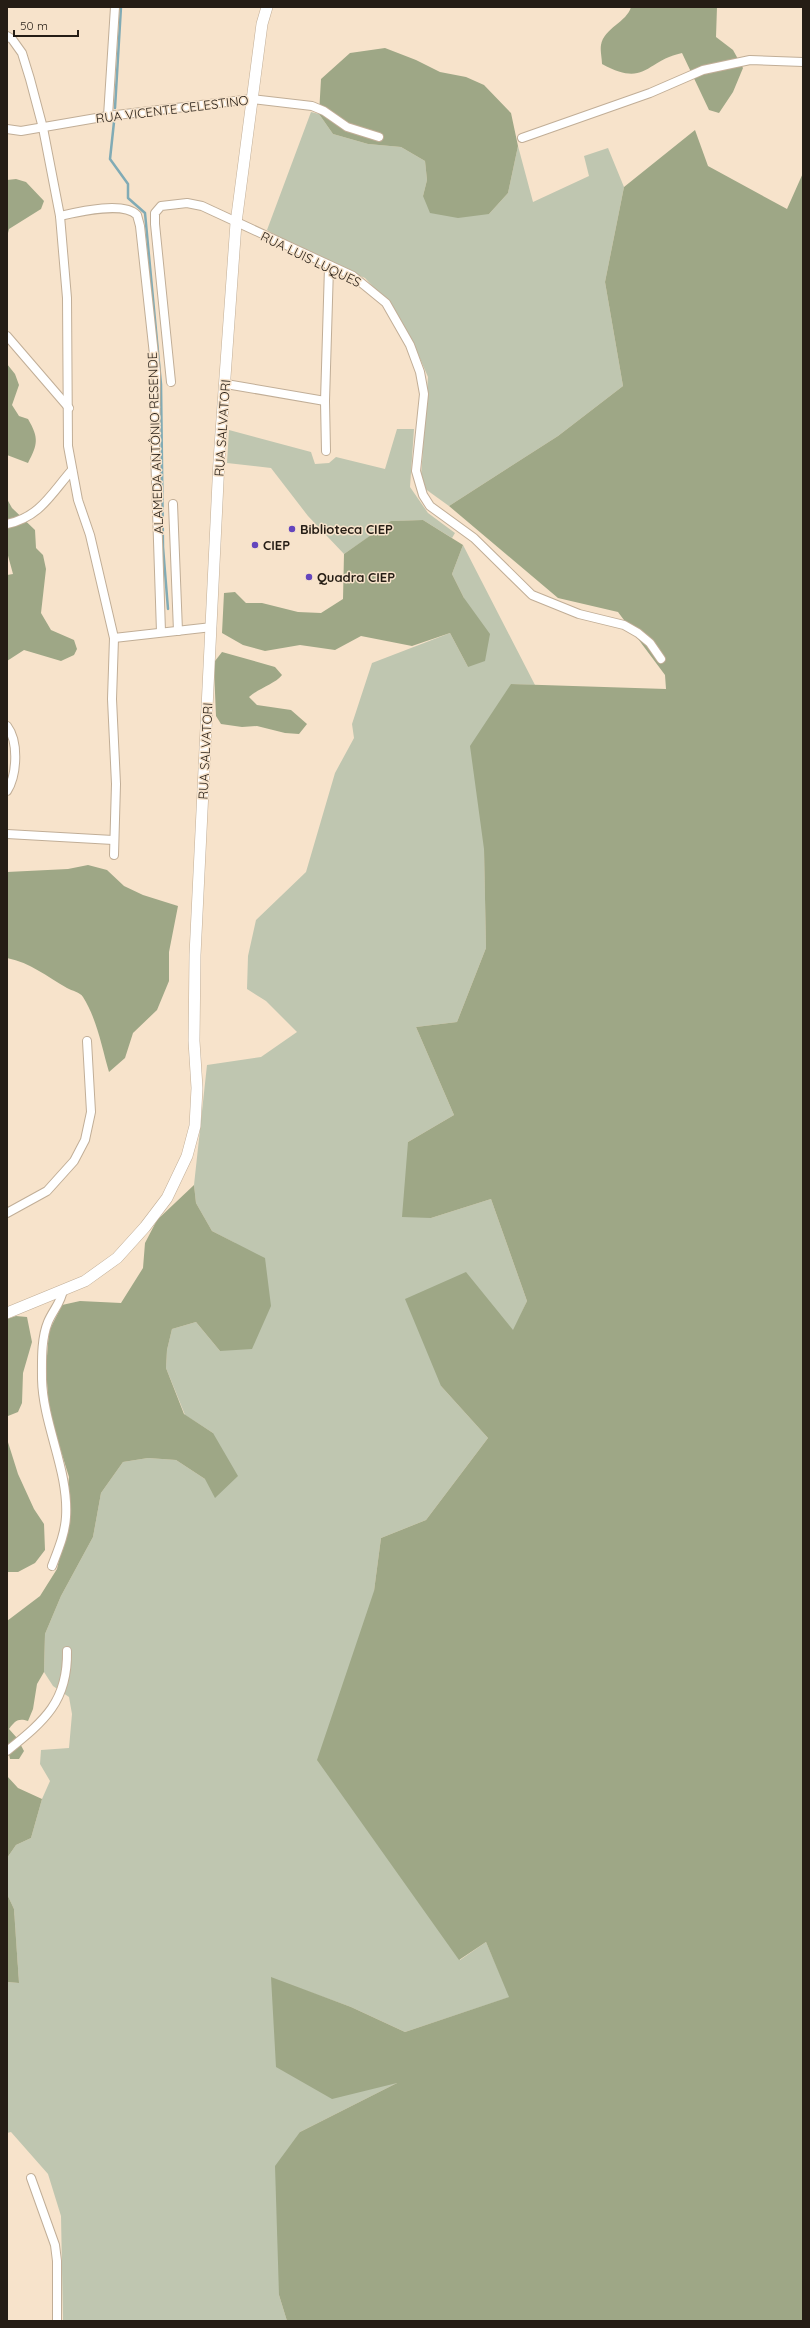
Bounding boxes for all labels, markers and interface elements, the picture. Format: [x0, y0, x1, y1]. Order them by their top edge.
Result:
scale bar [14, 12, 78, 38]
text: 50 m [20, 18, 48, 33]
street label: RUA VICENTE CELESTINO [95, 92, 249, 126]
street label: RUA LUIS LUQUES [258, 228, 364, 290]
street label: ALAMEDA ANTÔNIO RESENDE [144, 352, 166, 534]
street label: RUA SALVATORI [211, 379, 233, 477]
place label: Biblioteca CIEP [300, 521, 393, 537]
marker: Biblioteca CIEP [287, 524, 297, 534]
place label: CIEP [263, 537, 290, 553]
marker: CIEP [250, 540, 260, 550]
place label: Quadra CIEP [317, 569, 395, 585]
marker: Quadra CIEP [304, 572, 314, 582]
street label: RUA SALVATORI [194, 702, 216, 800]

